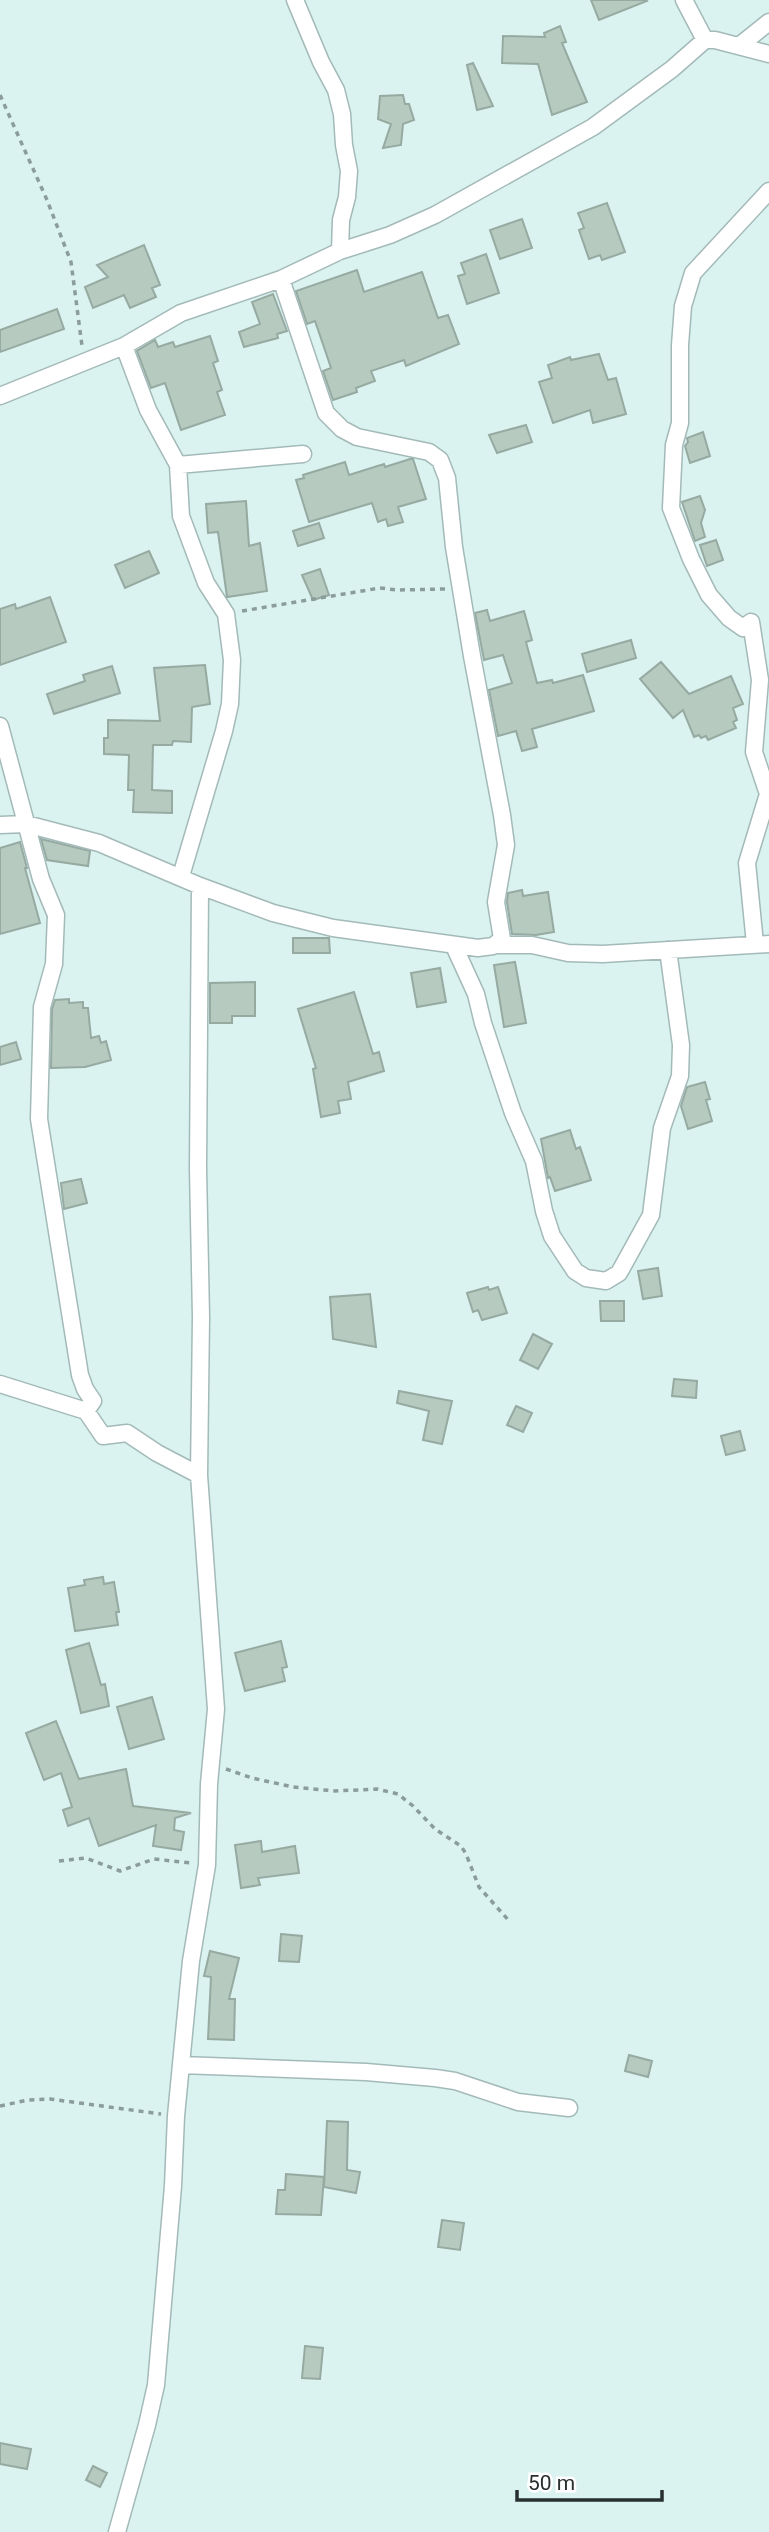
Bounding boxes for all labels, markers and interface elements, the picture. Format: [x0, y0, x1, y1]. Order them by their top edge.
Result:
scale bar [517, 2458, 662, 2502]
text: 50 m [528, 2471, 575, 2495]

